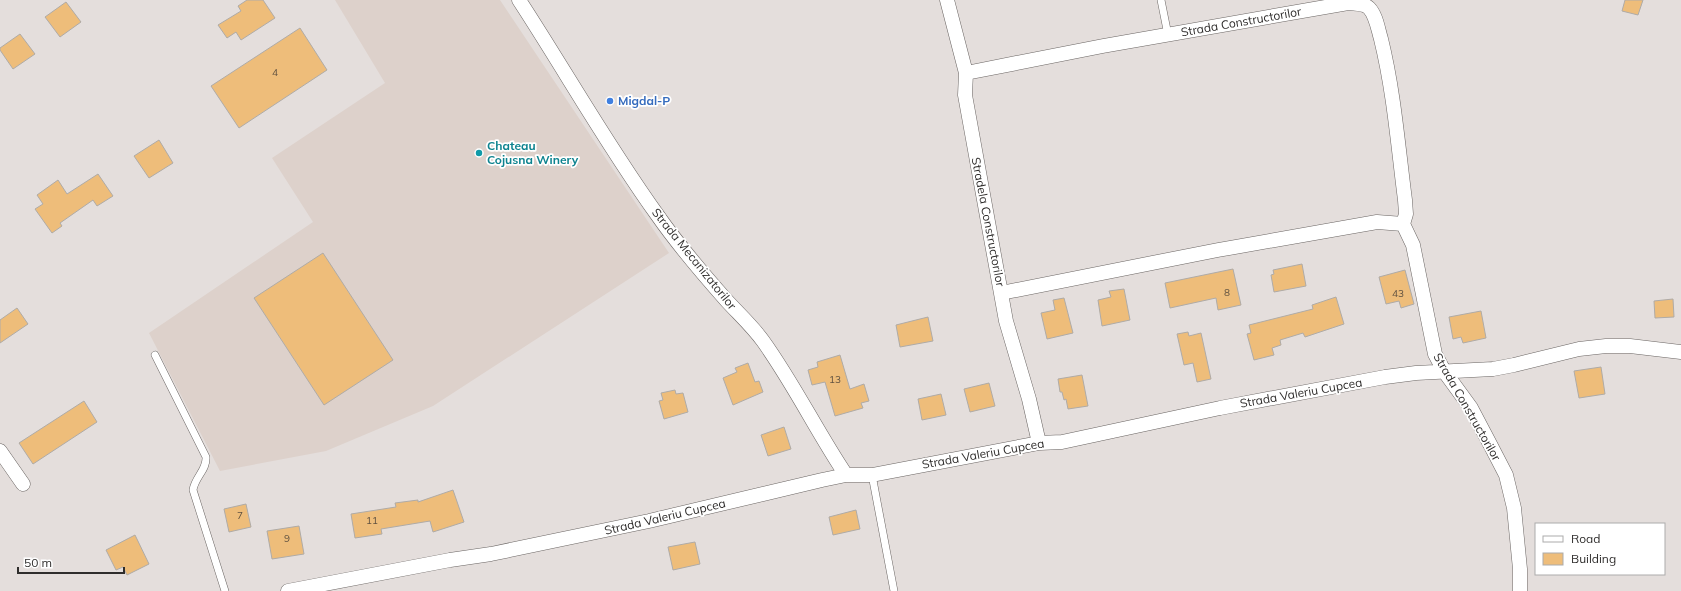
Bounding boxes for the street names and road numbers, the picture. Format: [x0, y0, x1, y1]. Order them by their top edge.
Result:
street label: Strada Constructorilor [1180, 3, 1303, 39]
street label: Stradela Constructorilor [969, 156, 1009, 288]
street label: Strada Mecanizatorilor [649, 205, 740, 313]
street label: Strada Constructorilor [1430, 350, 1505, 464]
street label: Strada Valeriu Cupcea [1239, 374, 1363, 411]
street label: Strada Valeriu Cupcea [921, 435, 1045, 472]
street label: Strada Valeriu Cupcea [603, 495, 727, 538]

